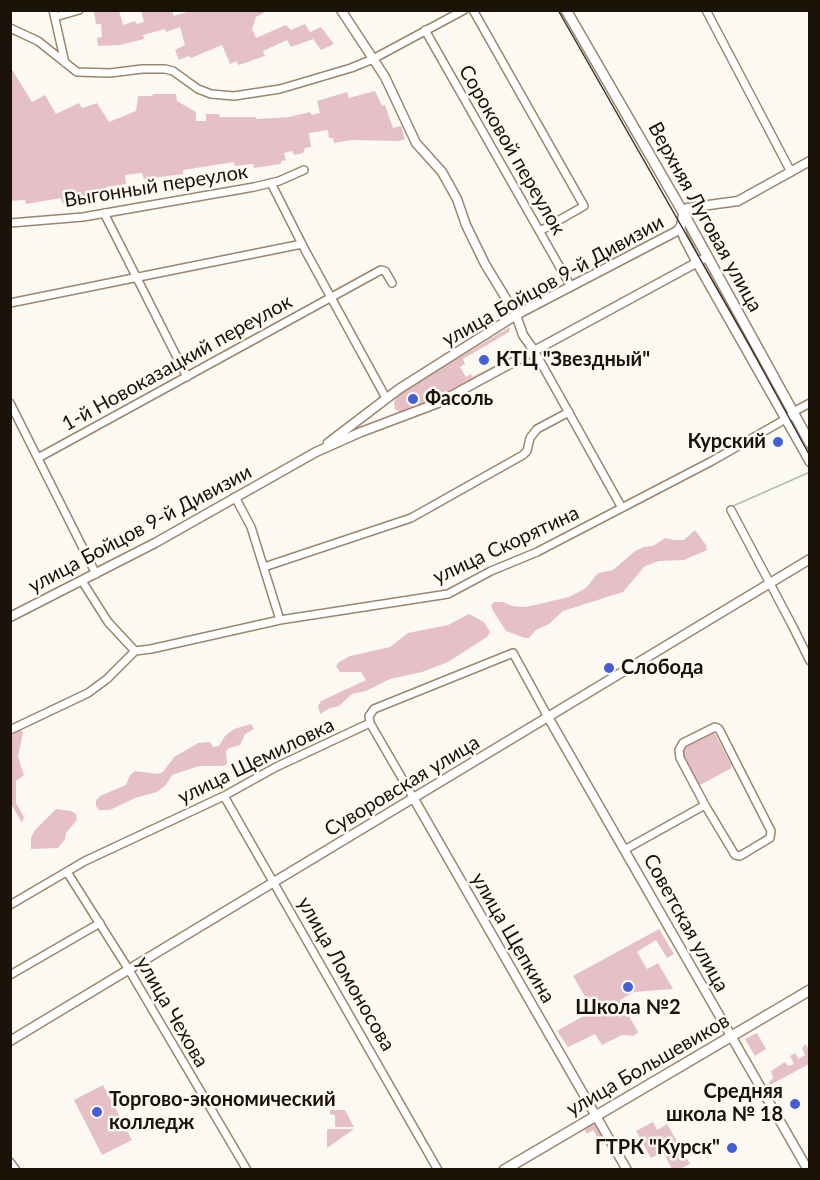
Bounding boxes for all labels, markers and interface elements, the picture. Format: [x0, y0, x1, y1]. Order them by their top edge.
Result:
street label: Сороковой переулок [454, 61, 570, 239]
street label: Верхняя Луговая улица [643, 118, 767, 316]
street label: Выгонный переулок [62, 160, 250, 212]
street label: улица Бойцов 9-й Дивизии [438, 210, 668, 352]
street label: 1-й Новоказацкий переулок [58, 290, 296, 436]
place label: КТЦ "Звездный" [496, 348, 650, 372]
marker: КТЦ "Звездный" [477, 353, 491, 367]
place label: Фасоль [425, 387, 493, 411]
marker: Фасоль [406, 392, 420, 406]
place label: Курский [687, 430, 766, 454]
marker: Курский [771, 435, 785, 449]
street label: улица Бойцов 9-й Дивизии [24, 460, 256, 598]
street label: улица Скорятина [429, 501, 583, 589]
place label: Слобода [621, 656, 704, 680]
marker: Слобода [602, 661, 616, 675]
street label: улица Щемиловка [174, 713, 338, 809]
street label: Суворовская улица [320, 730, 484, 842]
street label: Советская улица [638, 850, 734, 996]
street label: улица Щепкина [466, 869, 560, 1007]
street label: улица Ломоносова [292, 893, 400, 1055]
street label: улица Чехова [131, 952, 213, 1072]
marker: Школа №2 [621, 980, 635, 994]
place label: Школа №2 [575, 996, 681, 1020]
street label: улица Большевиков [562, 1009, 734, 1121]
place label: Средняя школа № 18 [666, 1080, 783, 1127]
place label: Торгово-экономический колледж [109, 1088, 336, 1135]
marker: Средняя школа № 18 [788, 1097, 802, 1111]
marker: Торгово-экономический колледж [90, 1105, 104, 1119]
place label: ГТРК "Курск" [595, 1136, 720, 1160]
marker: ГТРК "Курск" [725, 1141, 739, 1155]

